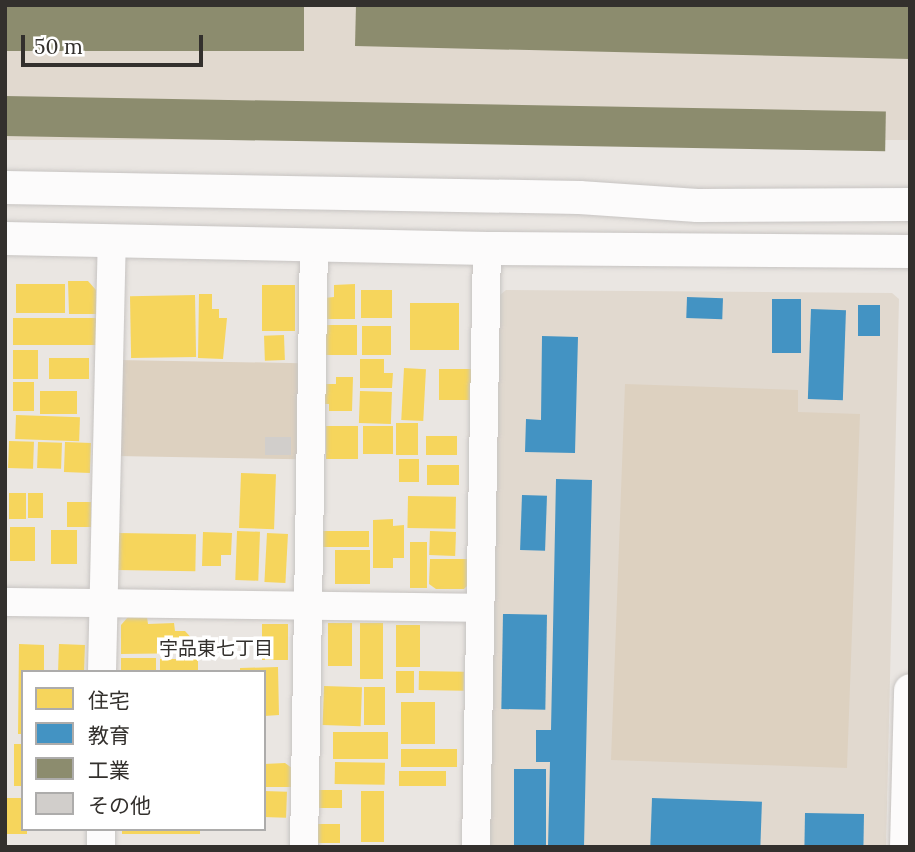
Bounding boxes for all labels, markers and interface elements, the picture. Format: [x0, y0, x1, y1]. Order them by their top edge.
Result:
scale bar [24, 21, 206, 65]
text: 50 m [34, 33, 83, 60]
district label: 宇品東七丁目 [159, 638, 273, 660]
legend [21, 670, 266, 831]
text: 住宅 [88, 687, 130, 714]
text: 教育 [88, 722, 130, 749]
text: 工業 [88, 757, 130, 784]
text: その他 [88, 792, 151, 819]

